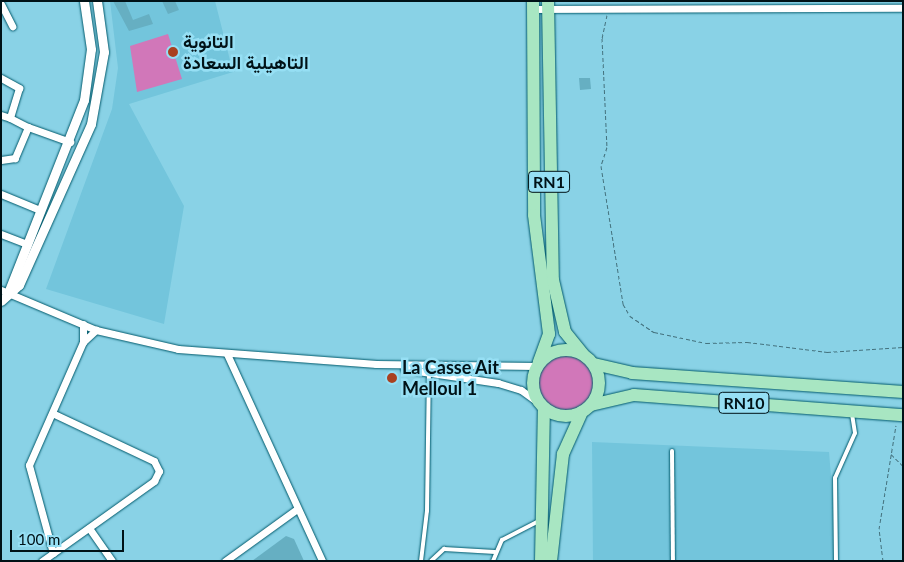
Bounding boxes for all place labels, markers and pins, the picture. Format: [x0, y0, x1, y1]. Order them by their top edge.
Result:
place label: التانوية التاهيلية السعادة [183, 31, 309, 74]
marker: التانوية التاهيلية السعادة [167, 46, 179, 58]
place label: La Casse Ait Melloul 1 [402, 357, 499, 399]
marker: La Casse Ait Melloul 1 [386, 372, 398, 384]

